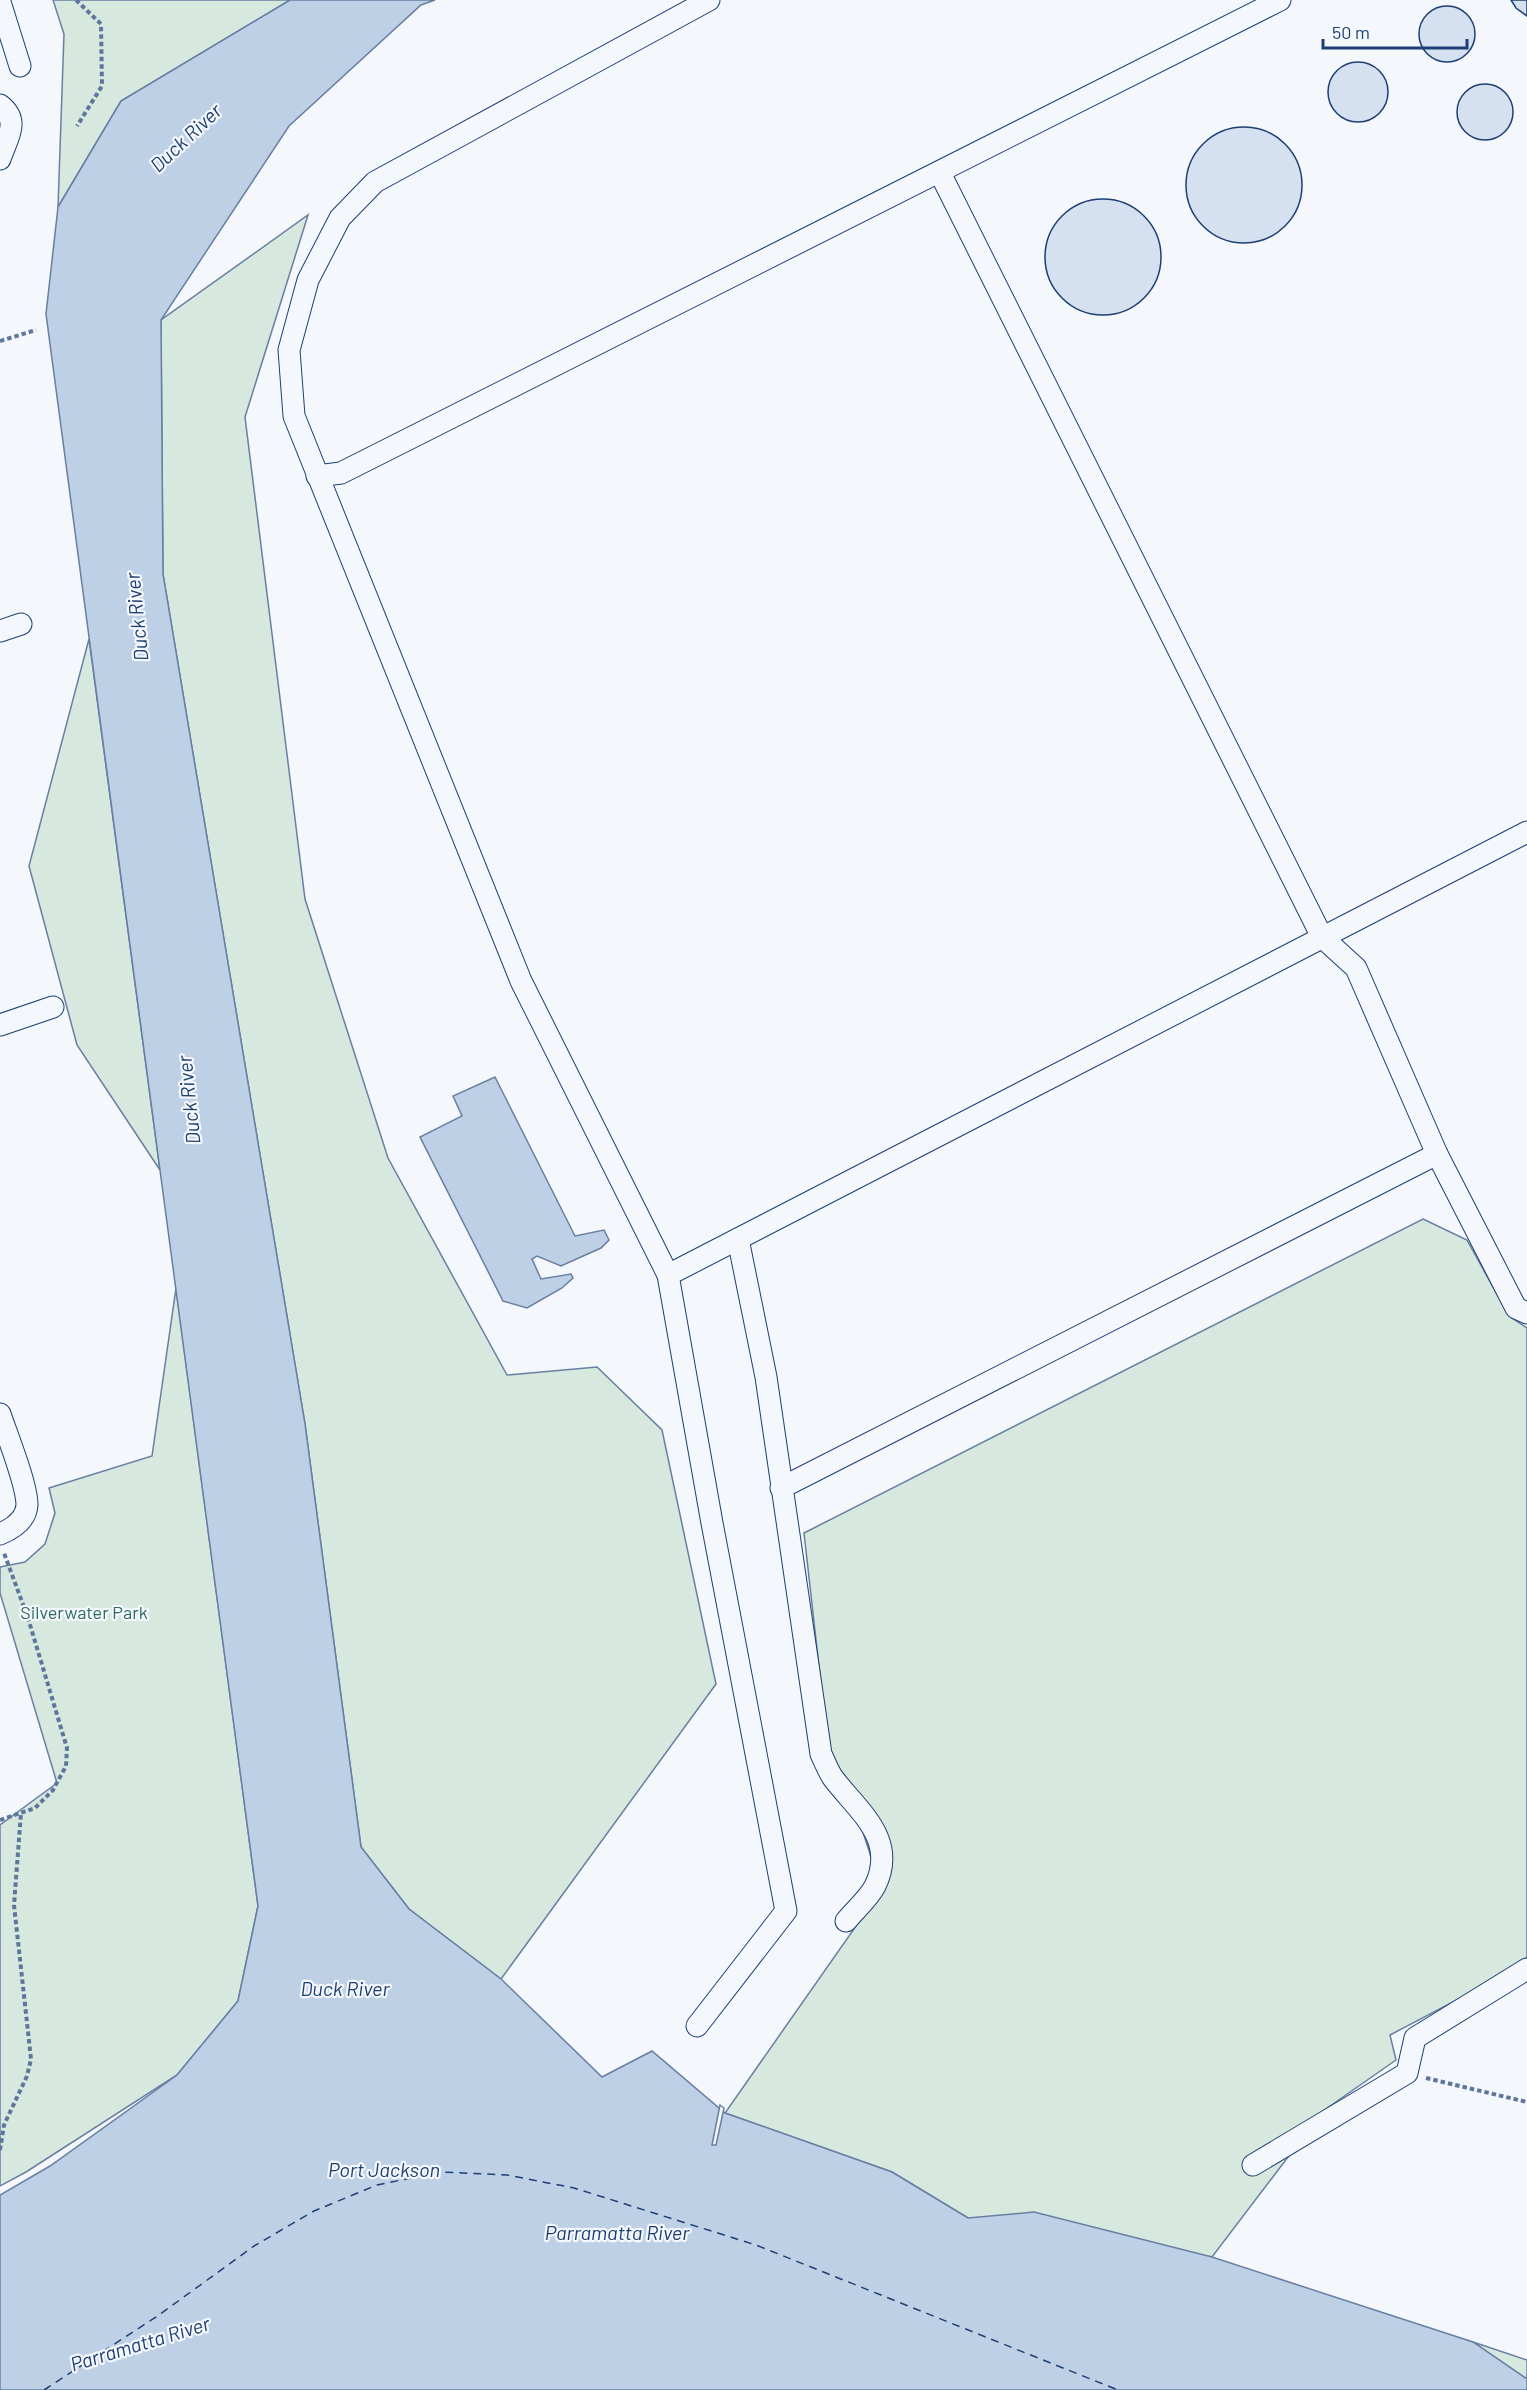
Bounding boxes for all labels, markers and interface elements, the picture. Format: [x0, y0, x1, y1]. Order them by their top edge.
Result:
scale bar [1323, 12, 1467, 50]
text: 50 m [1332, 21, 1370, 43]
water label: Duck River [145, 98, 227, 176]
water label: Duck River [119, 571, 153, 663]
water label: Duck River [171, 1054, 205, 1146]
park label: Silverwater Park [20, 1601, 148, 1623]
water label: Duck River [301, 1976, 390, 2000]
water label: Port Jackson [328, 2157, 440, 2181]
water label: Parramatta River [545, 2220, 690, 2244]
water label: Parramatta River [67, 2310, 213, 2376]

